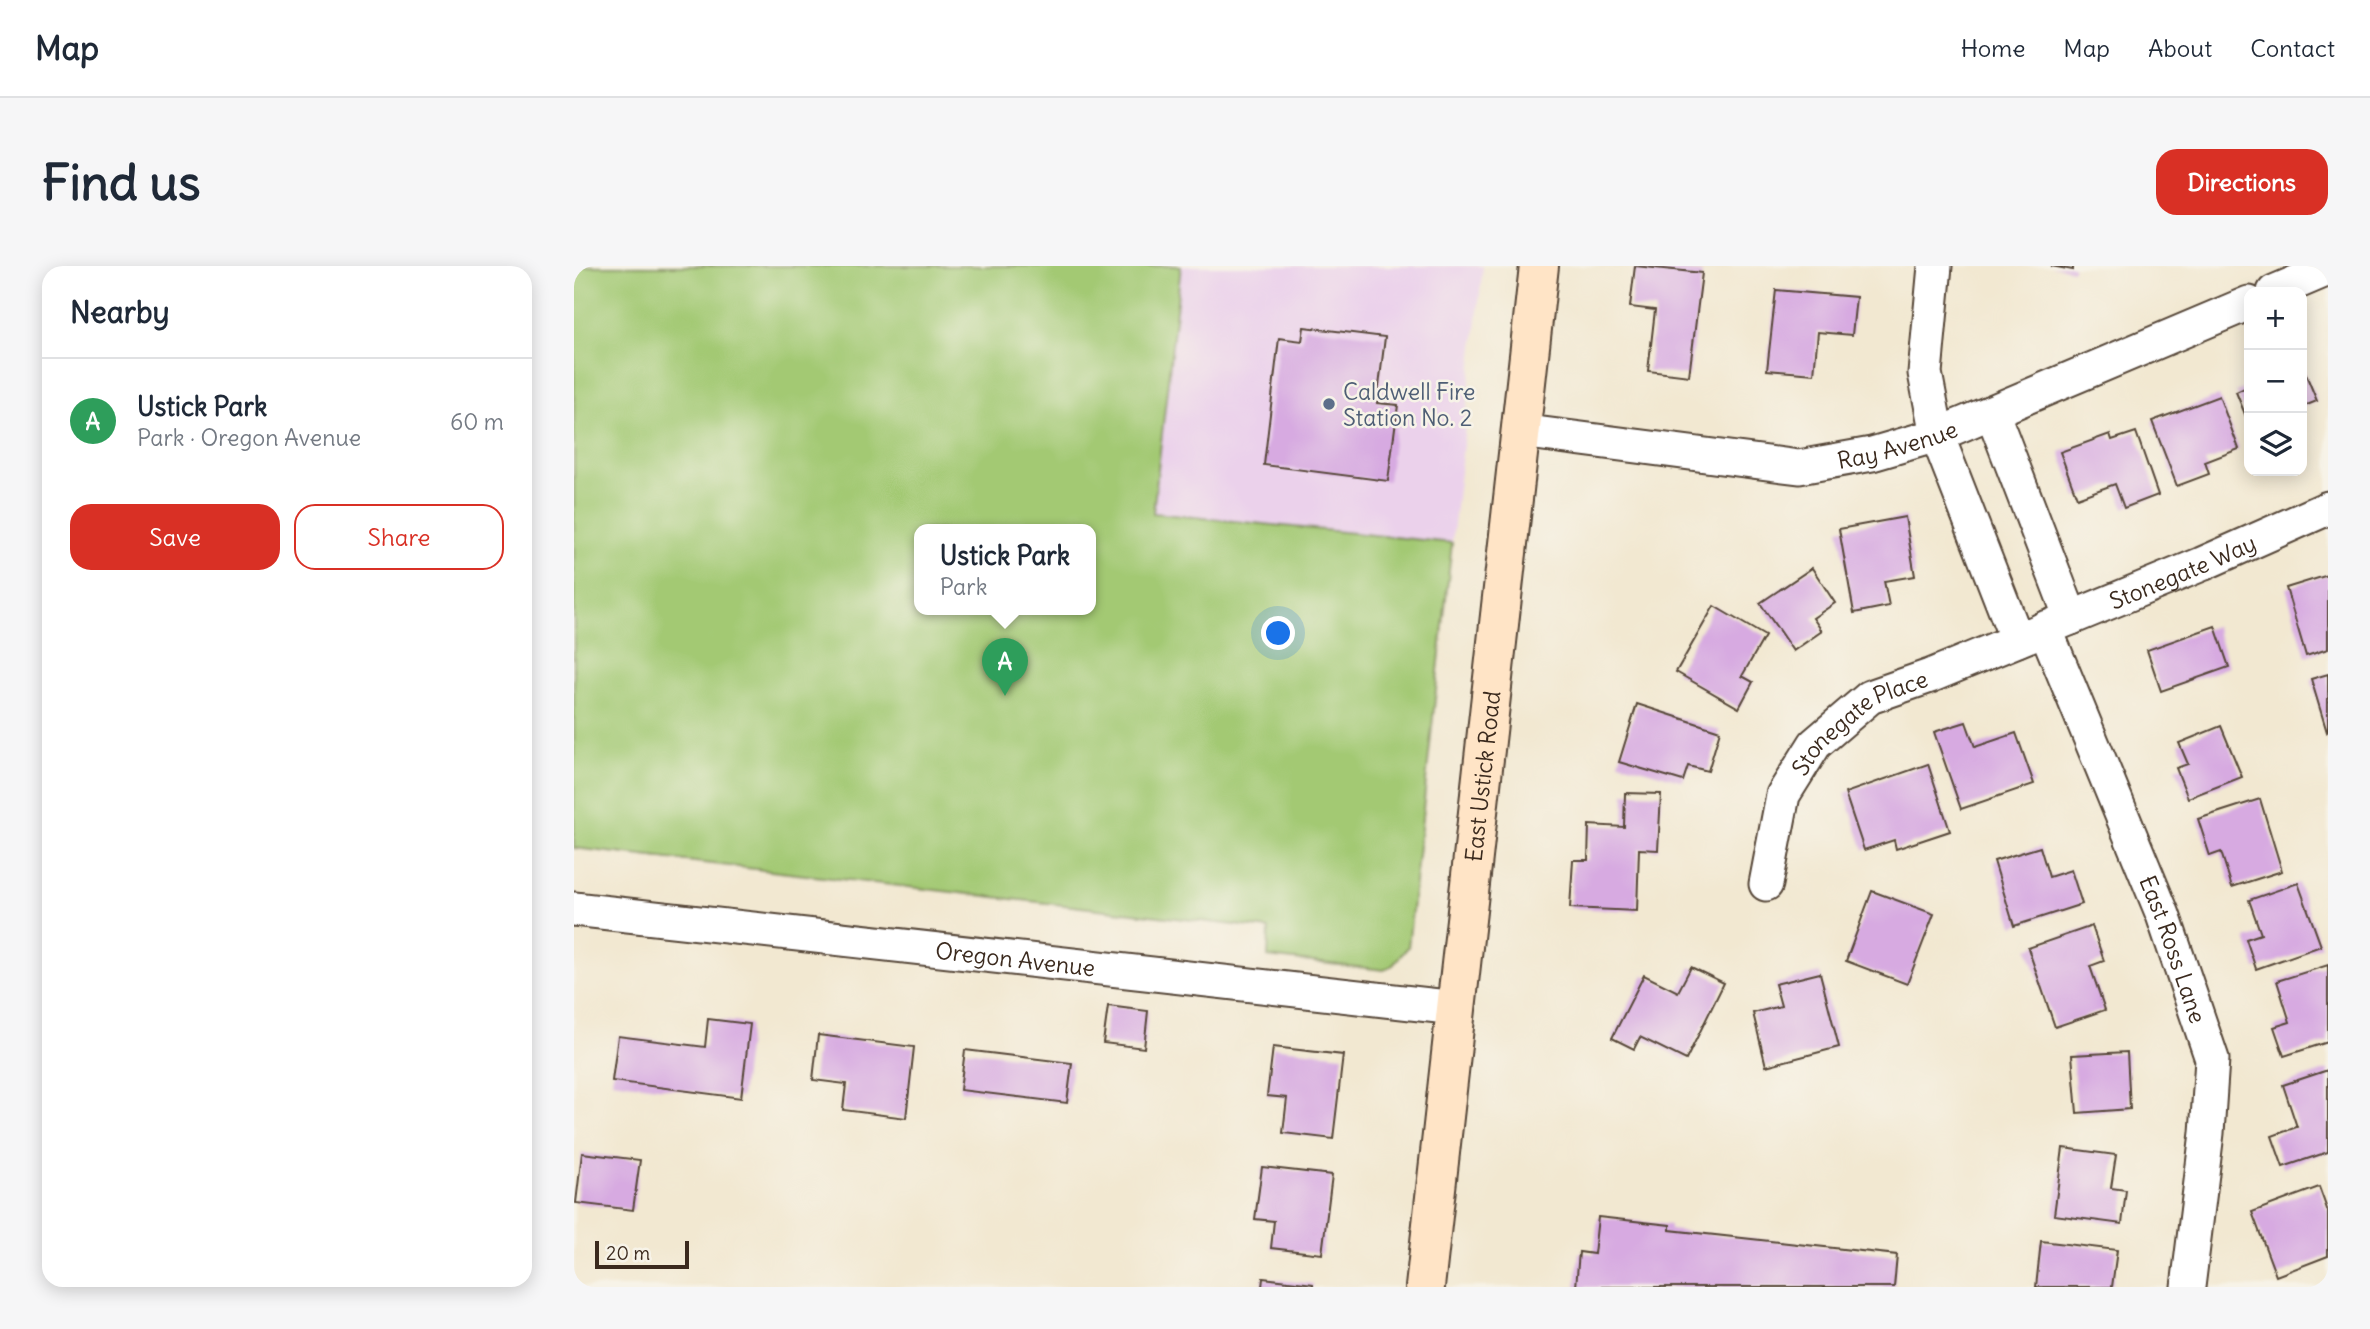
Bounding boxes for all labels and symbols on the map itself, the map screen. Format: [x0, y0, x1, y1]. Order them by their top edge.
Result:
place label: Caldwell Fire Station No. 2 [1343, 377, 1475, 432]
marker: Caldwell Fire Station No. 2 [1321, 396, 1337, 412]
street label: Ray Avenue [1835, 414, 1961, 474]
street label: Stonegate Way [2105, 527, 2260, 615]
your location [1261, 616, 1295, 650]
pin: A [982, 638, 1028, 696]
street label: Stonegate Place [1785, 664, 1931, 780]
street label: East Ustick Road [1458, 689, 1506, 863]
street label: East Ross Lane [2134, 871, 2213, 1027]
street label: Oregon Avenue [934, 935, 1097, 982]
scale bar [595, 1238, 690, 1270]

